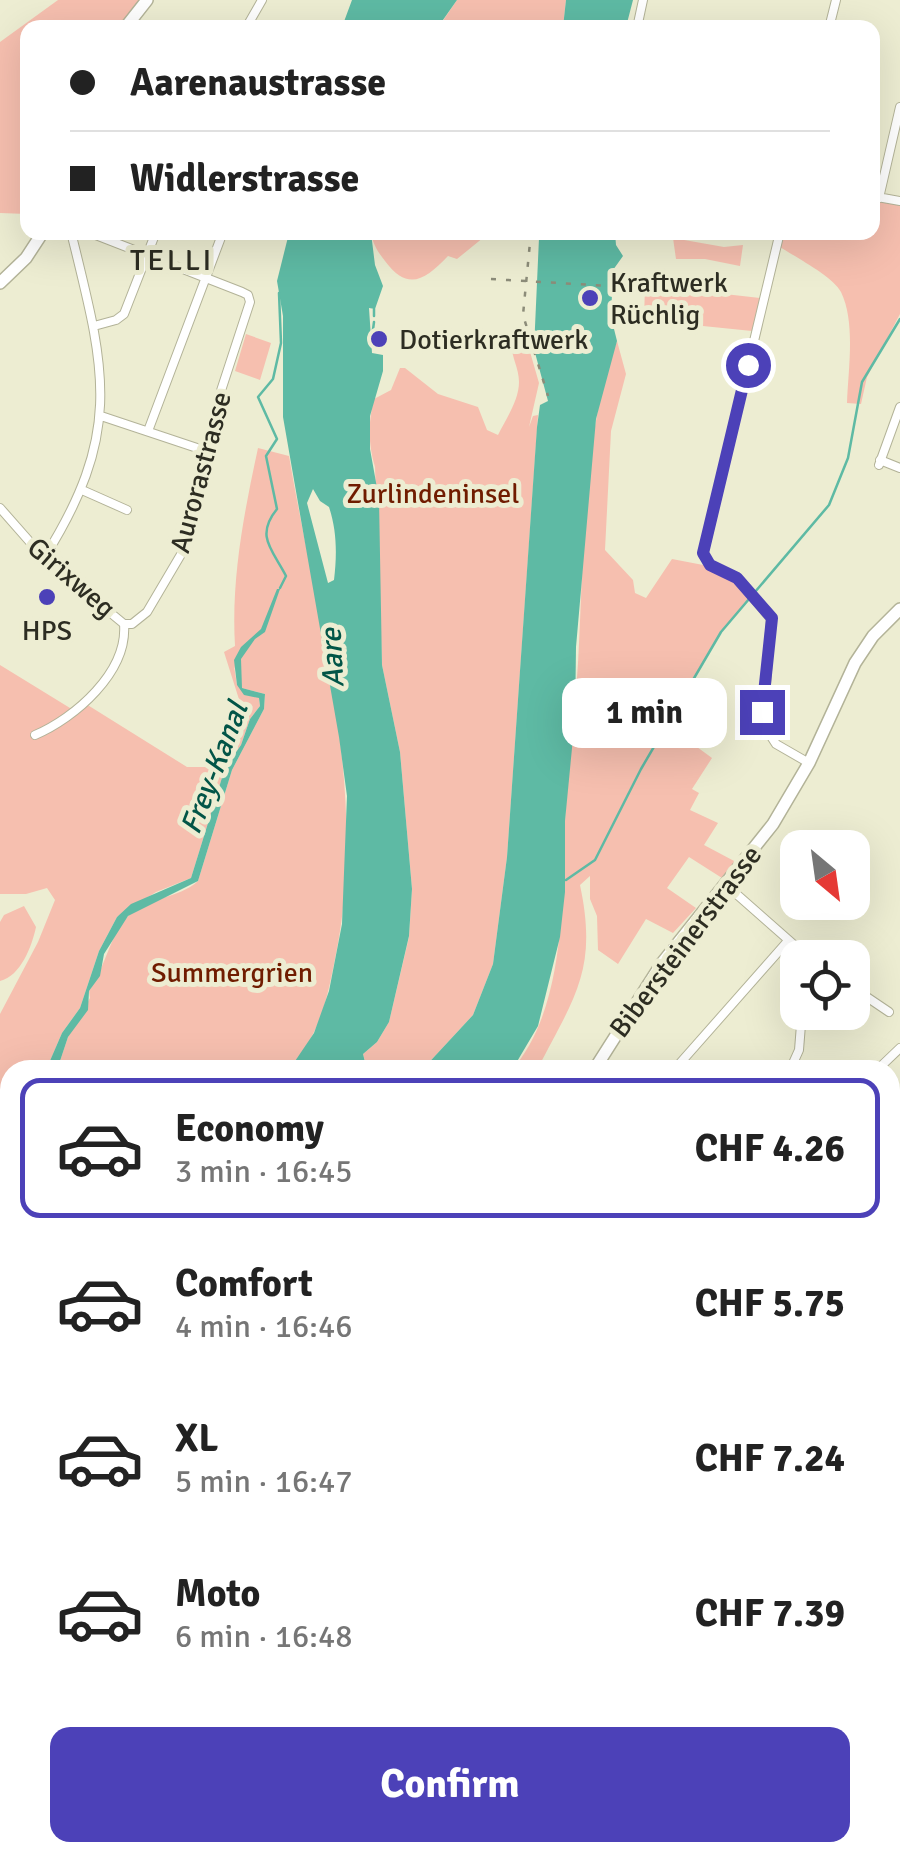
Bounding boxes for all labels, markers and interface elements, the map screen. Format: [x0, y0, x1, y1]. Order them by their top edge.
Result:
text: Aarenaustrasse [130, 59, 386, 106]
text: Widlerstrasse [130, 155, 359, 202]
district label: TELLI [130, 242, 214, 279]
place label: Kraftwerk Rüchlig [610, 266, 728, 332]
marker: Kraftwerk Rüchlig [579, 287, 601, 309]
place label: Dotierkraftwerk [399, 323, 588, 357]
marker: Dotierkraftwerk [368, 328, 390, 350]
route start [726, 343, 771, 388]
street label: Aurorastrasse [163, 388, 239, 557]
park label: Zurlindeninsel [346, 477, 520, 511]
street label: Girixweg [20, 530, 122, 625]
marker: HPS [36, 586, 58, 608]
place label: HPS [22, 614, 72, 648]
water label: Aare [312, 626, 353, 688]
callout: 1 min [562, 677, 727, 747]
route end [740, 690, 785, 735]
text: 1 min [606, 693, 683, 732]
water label: Frey-Kanal [172, 695, 257, 839]
north arrow [780, 830, 870, 920]
map controls [780, 830, 870, 1030]
street label: Bibersteinerstrasse [603, 839, 769, 1044]
button: locate [780, 940, 870, 1030]
park label: Summergrien [151, 956, 313, 990]
icon: car [55, 1103, 145, 1193]
text: Economy [175, 1105, 324, 1152]
text: CHF 4.26 [695, 1125, 845, 1172]
text: 3 min · 16:45 [175, 1152, 353, 1191]
icon: car [55, 1258, 145, 1348]
text: Comfort [175, 1260, 313, 1307]
text: CHF 5.75 [695, 1280, 845, 1327]
text: 4 min · 16:46 [175, 1307, 353, 1346]
icon: car [55, 1413, 145, 1503]
text: XL [175, 1415, 218, 1462]
text: CHF 7.24 [695, 1435, 845, 1482]
text: 5 min · 16:47 [175, 1462, 353, 1501]
icon: car [55, 1568, 145, 1658]
text: Moto [175, 1570, 260, 1617]
text: CHF 7.39 [695, 1590, 845, 1637]
text: 6 min · 16:48 [175, 1617, 353, 1656]
button: Confirm [50, 1727, 850, 1842]

